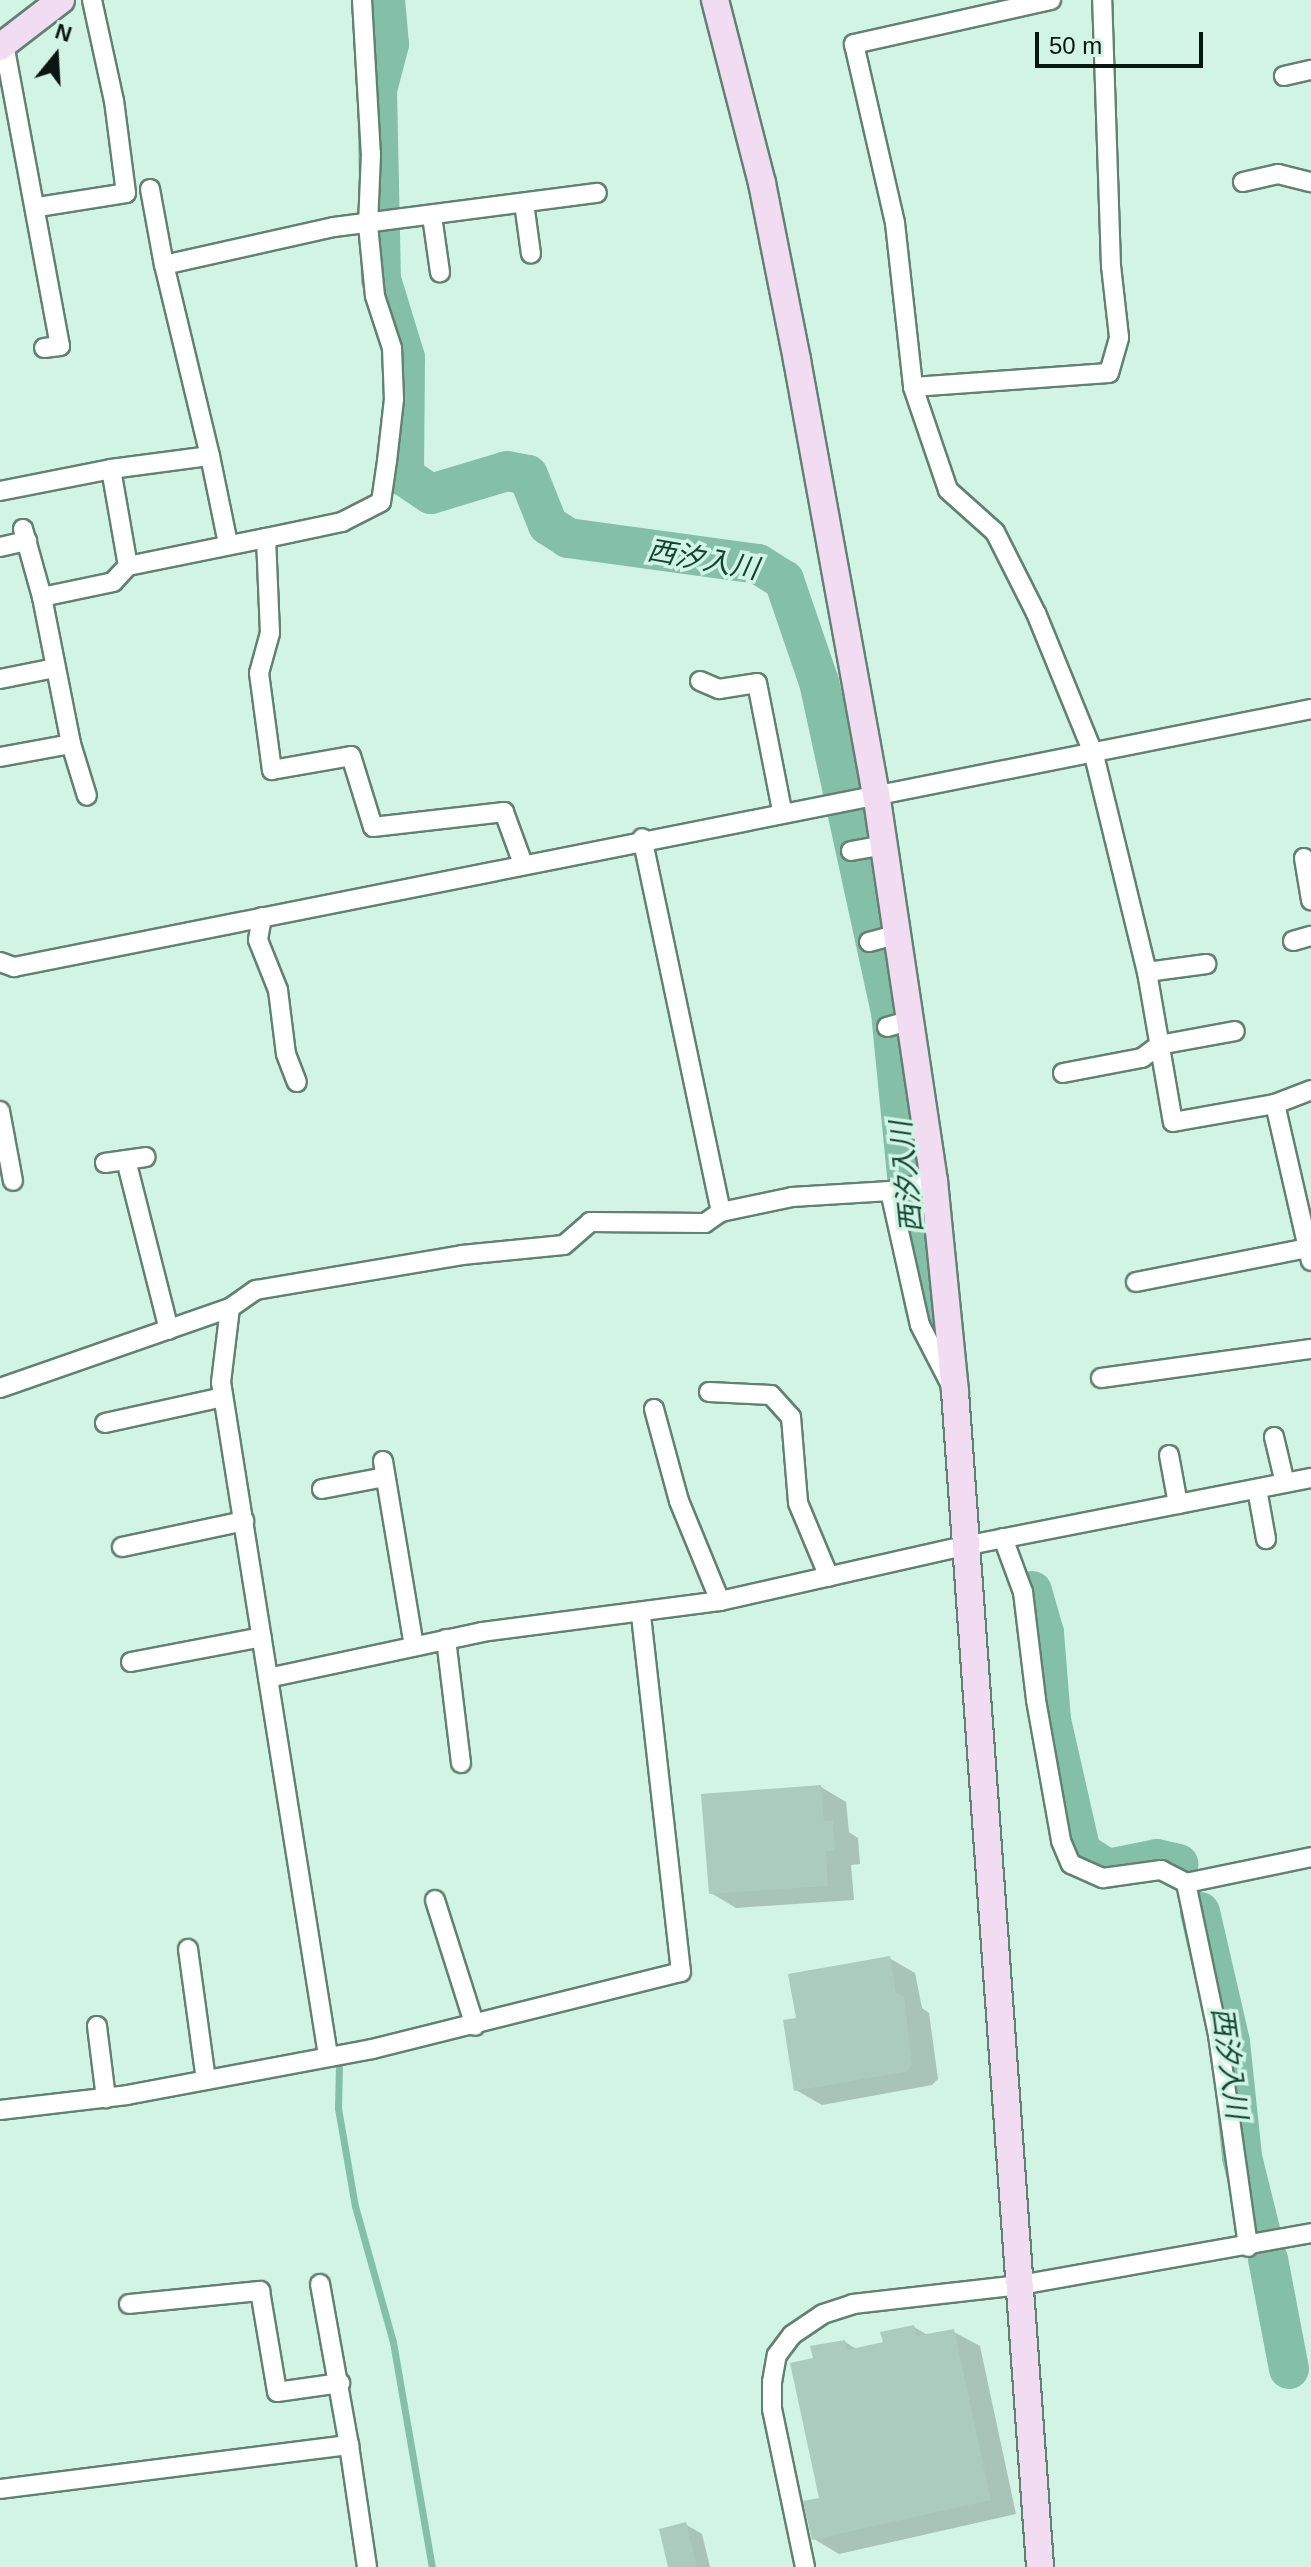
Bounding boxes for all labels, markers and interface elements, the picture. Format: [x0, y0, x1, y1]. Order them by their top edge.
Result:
north arrow [16, 16, 96, 96]
scale bar [1039, 16, 1207, 66]
text: N [52, 18, 75, 47]
text: 50 m [1049, 32, 1102, 59]
water label: 西汐入川 [645, 534, 761, 586]
water label: 西汐入川 [884, 1120, 930, 1234]
water label: 西汐入川 [1205, 2005, 1253, 2121]

